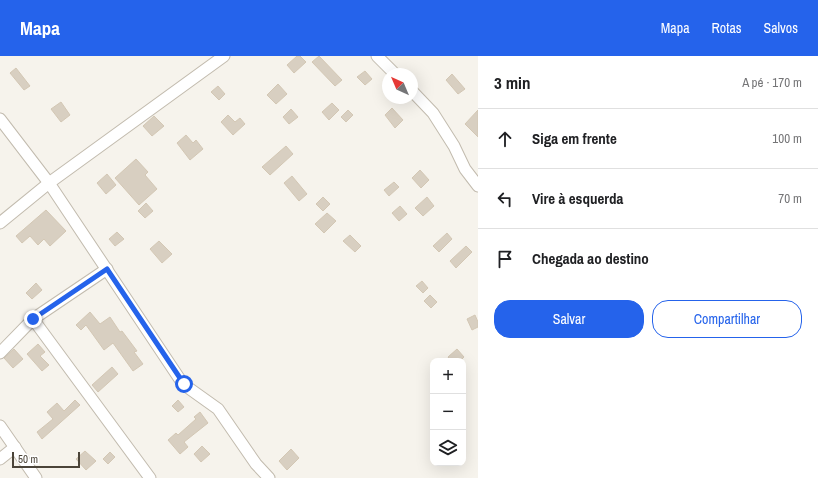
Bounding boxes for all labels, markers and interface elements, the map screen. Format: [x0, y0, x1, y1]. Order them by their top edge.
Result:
text: Mapa [20, 15, 60, 41]
text: Mapa [661, 19, 690, 37]
text: Rotas [712, 19, 742, 37]
text: Salvos [764, 19, 798, 37]
north arrow [382, 68, 418, 104]
text: 3 min [494, 71, 530, 94]
text: A pé · 170 m [742, 74, 802, 91]
icon: ahead [494, 128, 516, 150]
text: Siga em frente [532, 128, 617, 149]
text: 100 m [772, 130, 802, 147]
icon: left [494, 188, 516, 210]
text: Vire à esquerda [532, 188, 623, 209]
text: 70 m [778, 190, 802, 207]
icon: arrive [494, 248, 516, 270]
text: Chegada ao destino [532, 248, 649, 269]
button: Salvar [494, 300, 644, 338]
button: Compartilhar [652, 300, 802, 338]
route end [24, 310, 42, 328]
map controls [430, 358, 466, 466]
button: + [430, 358, 466, 394]
route start [175, 375, 193, 393]
button: − [430, 394, 466, 430]
button: layers [430, 430, 466, 466]
scale bar [12, 450, 80, 469]
text: 50 m [18, 452, 38, 466]

